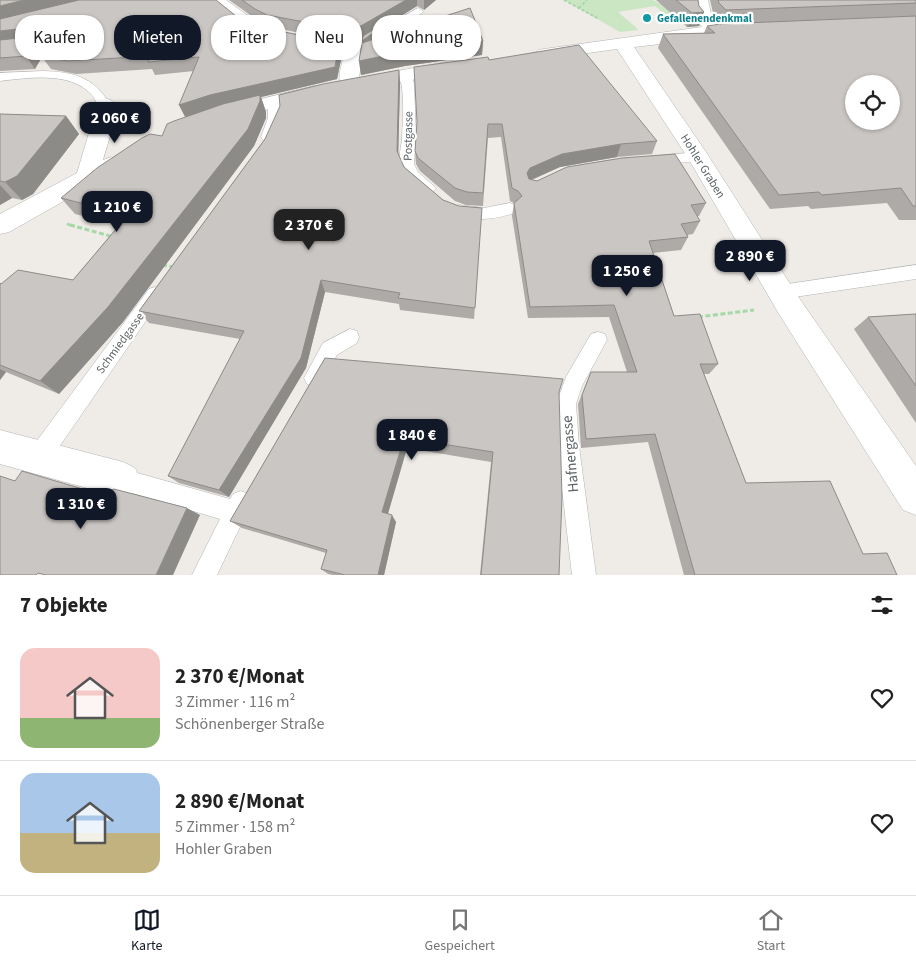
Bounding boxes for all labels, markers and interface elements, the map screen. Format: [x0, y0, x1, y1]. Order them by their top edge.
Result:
place label: Gefallenendenkmal [657, 11, 753, 26]
marker: Gefallenendenkmal [641, 12, 653, 24]
chip: Kaufen [15, 15, 104, 60]
chip: Mieten [114, 15, 201, 60]
chip: Filter [211, 15, 286, 60]
chip: Neu [296, 15, 362, 60]
chip: Wohnung [372, 15, 481, 60]
map controls [845, 75, 900, 130]
button: locate [845, 75, 900, 130]
pin: 2 060 € [69, 102, 161, 144]
text: 2 060 € [91, 107, 139, 129]
street label: Postgasse [400, 111, 417, 161]
street label: Hohler Graben [676, 131, 729, 202]
pin: 1 210 € [71, 190, 163, 233]
text: 1 210 € [93, 196, 141, 218]
pin: 2 370 € [263, 208, 355, 251]
text: 2 370 € [285, 214, 333, 236]
pin: 2 890 € [704, 240, 796, 282]
text: 2 890 € [726, 245, 774, 267]
pin: 1 250 € [581, 254, 673, 297]
text: 1 250 € [603, 260, 651, 282]
street label: Schmiedgasse [92, 309, 148, 377]
street label: Hafnergasse [557, 415, 584, 493]
pin: 1 840 € [366, 418, 458, 461]
text: 1 840 € [388, 424, 436, 446]
pin: 1 310 € [35, 488, 127, 530]
text: 1 310 € [57, 493, 105, 515]
text: 7 Objekte [20, 590, 108, 620]
icon: filters [868, 591, 896, 619]
text: 2 370 €/Monat [175, 661, 304, 691]
icon: home [60, 668, 120, 728]
icon: heart [868, 684, 896, 712]
text: 3 Zimmer · 116 m² [175, 691, 295, 713]
text: Schönenberger Straße [175, 713, 324, 735]
text: 2 890 €/Monat [175, 786, 304, 816]
icon: home [60, 793, 120, 853]
icon: heart [868, 809, 896, 837]
text: 5 Zimmer · 158 m² [175, 816, 295, 838]
text: Hohler Graben [175, 838, 272, 860]
tab: Karte [131, 906, 163, 956]
tab: Gespeichert [425, 906, 495, 956]
tab: Start [757, 906, 785, 956]

